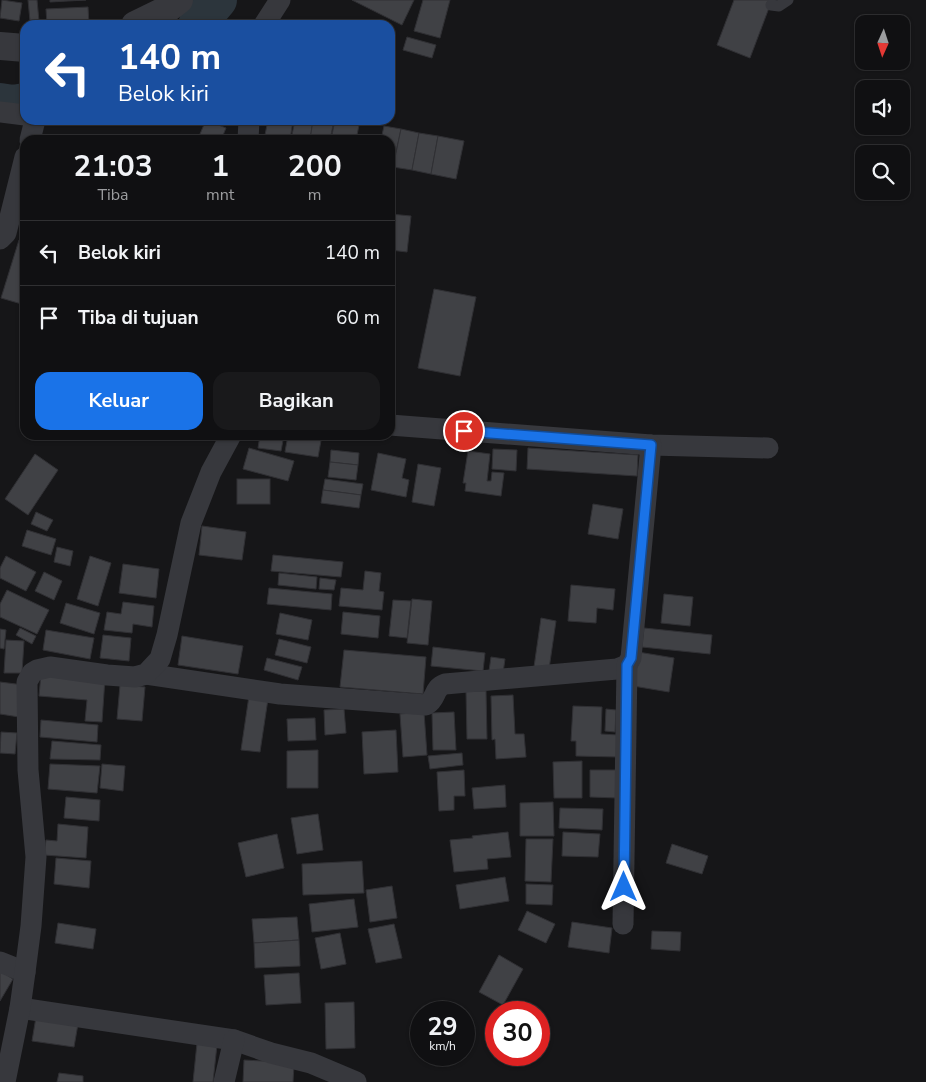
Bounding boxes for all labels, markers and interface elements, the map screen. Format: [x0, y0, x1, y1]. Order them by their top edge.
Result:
north arrow [855, 15, 910, 70]
map controls [855, 15, 910, 200]
text: 140 m [118, 34, 221, 81]
icon: left [35, 40, 100, 105]
text: Belok kiri [118, 79, 209, 109]
button: sound [855, 80, 910, 135]
button: search [855, 145, 910, 200]
text: 21:03 [73, 146, 153, 187]
text: 1 [211, 146, 229, 187]
text: 200 [288, 146, 342, 187]
text: Tiba [97, 184, 129, 206]
text: mnt [206, 184, 234, 206]
text: m [308, 184, 322, 206]
icon: left [35, 239, 63, 267]
text: Belok kiri [78, 240, 161, 266]
text: 140 m [325, 240, 380, 266]
icon: arrive [35, 304, 63, 332]
text: Tiba di tujuan [78, 305, 199, 331]
text: 60 m [336, 305, 380, 331]
button: Keluar [35, 372, 203, 430]
button: Bagikan [213, 372, 380, 430]
pin [443, 410, 485, 452]
icon: arrive [450, 417, 478, 445]
position arrow [597, 860, 649, 912]
speed limit sign: 30 [485, 1001, 550, 1066]
text: 29 [427, 1010, 458, 1044]
text: km/h [429, 1038, 456, 1054]

